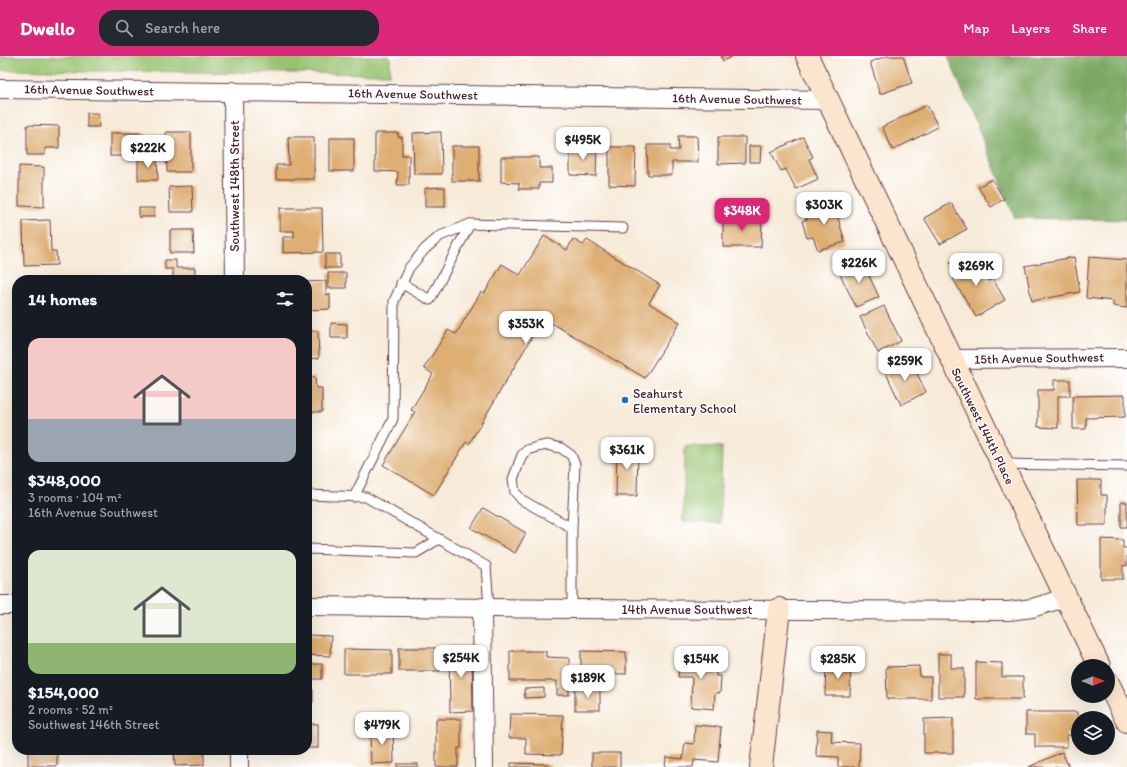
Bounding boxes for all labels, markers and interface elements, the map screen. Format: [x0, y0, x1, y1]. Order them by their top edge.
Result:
search box [99, 10, 379, 46]
text: Dwello [20, 17, 75, 40]
icon: search [113, 17, 135, 39]
text: Search here [145, 19, 220, 37]
text: Map [964, 20, 989, 37]
text: Layers [1011, 20, 1050, 37]
text: Share [1072, 20, 1107, 37]
street label: 16th Avenue Southwest [24, 81, 154, 99]
street label: 16th Avenue Southwest [348, 85, 478, 103]
street label: 16th Avenue Southwest [672, 90, 802, 108]
street label: Southwest 148th Street [227, 120, 242, 252]
pin: $495K [555, 127, 611, 161]
text: $495K [565, 132, 601, 147]
pin: $222K [120, 135, 176, 169]
text: $222K [130, 140, 166, 155]
pin: $303K [796, 192, 852, 226]
text: $303K [805, 197, 843, 212]
pin: $348K [714, 198, 770, 232]
text: $348K [724, 203, 760, 218]
pin: $226K [831, 250, 887, 284]
pin: $269K [948, 253, 1004, 287]
text: $226K [841, 255, 877, 270]
text: $269K [958, 258, 994, 273]
icon: filters [274, 288, 296, 310]
text: 14 homes [28, 289, 97, 309]
pin: $353K [498, 311, 554, 345]
text: $353K [508, 316, 544, 331]
pin: $259K [877, 348, 933, 382]
street label: 15th Avenue Southwest [974, 349, 1104, 367]
text: $259K [887, 353, 923, 368]
icon: home [126, 364, 198, 436]
street label: Southwest 144th Place [948, 365, 1018, 487]
place label: Seahurst Elementary School [633, 386, 737, 416]
marker: Seahurst Elementary School [620, 395, 630, 405]
pin: $361K [599, 437, 655, 471]
text: $361K [610, 442, 644, 457]
text: $348,000 [28, 470, 101, 490]
text: 3 rooms · 104 m² [28, 490, 121, 505]
text: 16th Avenue Southwest [28, 505, 158, 520]
icon: home [126, 576, 198, 648]
street label: 14th Avenue Southwest [622, 602, 753, 617]
pin: $254K [433, 645, 489, 679]
pin: $154K [673, 646, 729, 680]
pin: $285K [810, 646, 866, 680]
text: $254K [443, 650, 479, 665]
text: $154K [683, 651, 719, 666]
text: $285K [820, 651, 856, 666]
north arrow [1071, 659, 1115, 703]
map controls [1071, 659, 1115, 755]
pin: $189K [560, 665, 616, 699]
text: $189K [571, 670, 605, 685]
text: $154,000 [28, 682, 99, 702]
text: 2 rooms · 52 m² [28, 702, 113, 717]
button: layers [1071, 711, 1115, 755]
pin: $479K [354, 712, 410, 746]
text: Southwest 146th Street [28, 717, 159, 732]
text: $479K [364, 717, 400, 732]

